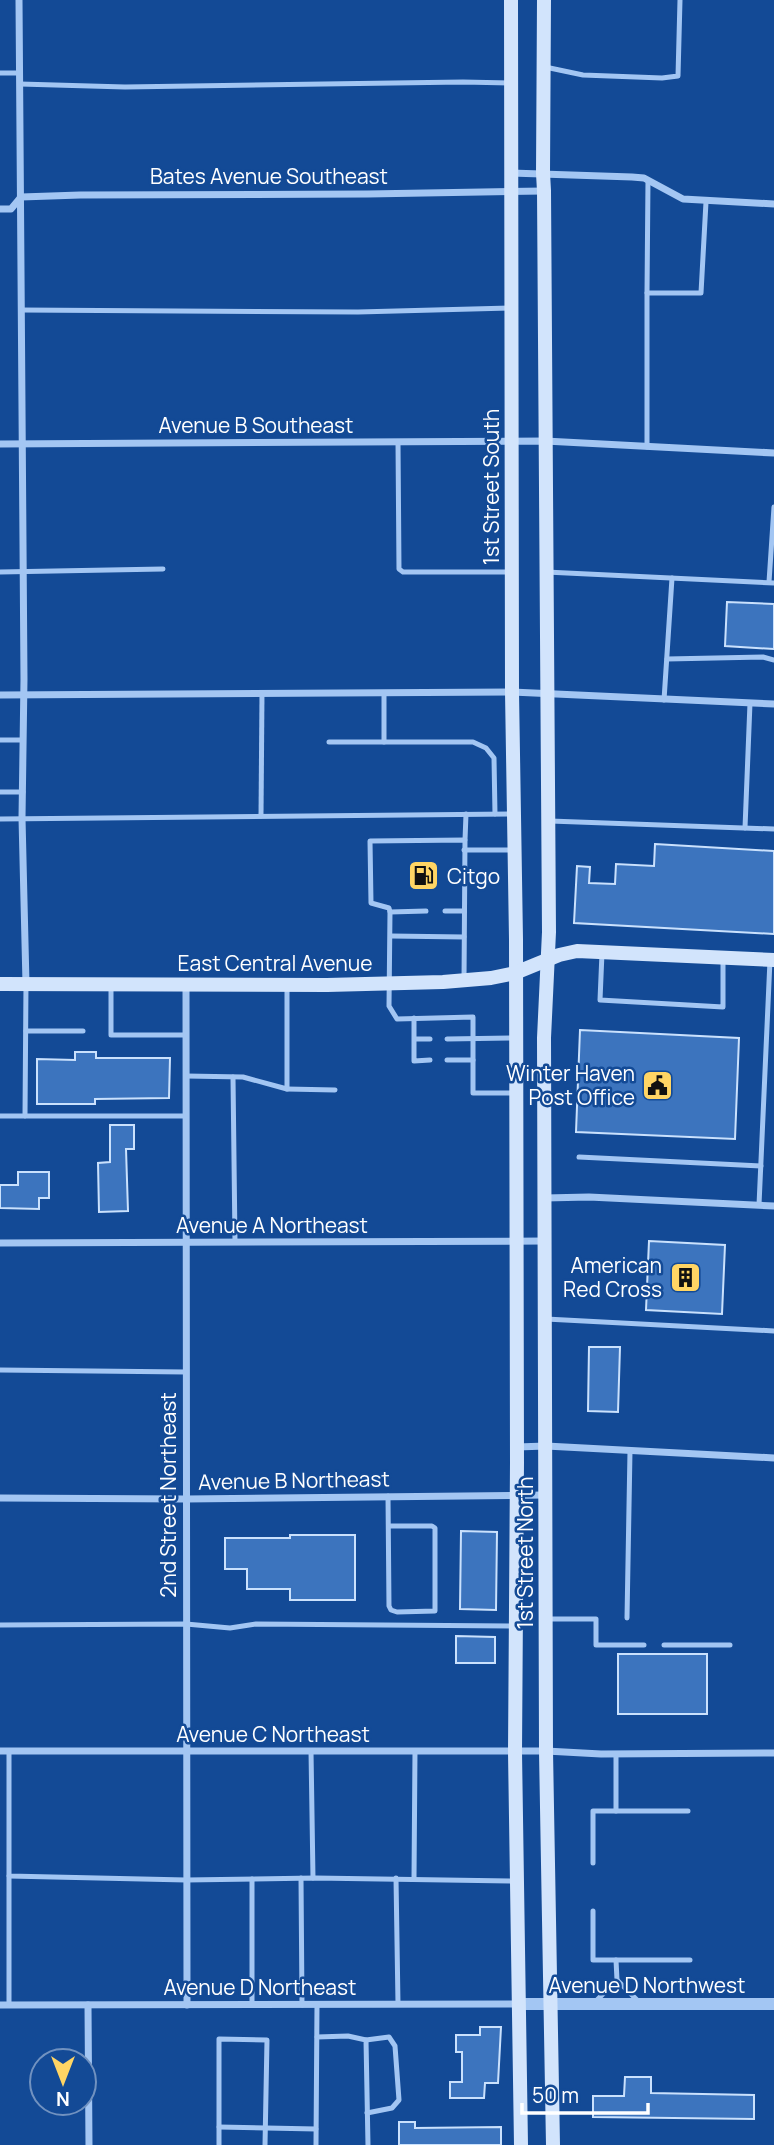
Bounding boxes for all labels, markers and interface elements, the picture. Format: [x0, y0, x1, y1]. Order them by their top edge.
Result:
street label: Bates Avenue Southeast [150, 162, 388, 190]
street label: 1st Street South [477, 409, 505, 565]
street label: Avenue B Southeast [158, 411, 354, 439]
fuel station icon: Citgo [407, 859, 441, 893]
place label: Citgo [447, 862, 500, 890]
street label: East Central Avenue [178, 949, 372, 977]
place label: Winter Haven Post Office [506, 1059, 635, 1111]
public building icon: Winter Haven Post Office [641, 1068, 675, 1102]
street label: Avenue A Northeast [176, 1211, 368, 1239]
place label: American Red Cross [563, 1251, 662, 1303]
building icon: American Red Cross [668, 1260, 702, 1294]
street label: 2nd Street Northeast [154, 1392, 182, 1598]
street label: Avenue B Northeast [198, 1464, 390, 1496]
street label: 1st Street North [511, 1477, 539, 1629]
street label: Avenue C Northeast [176, 1720, 370, 1748]
street label: Avenue D Northwest [548, 1971, 746, 1999]
street label: Avenue D Northeast [164, 1973, 356, 2001]
north arrow [28, 2047, 98, 2117]
scale bar [522, 2072, 648, 2116]
text: 50 m [532, 2081, 579, 2109]
text: N [56, 2086, 70, 2112]

